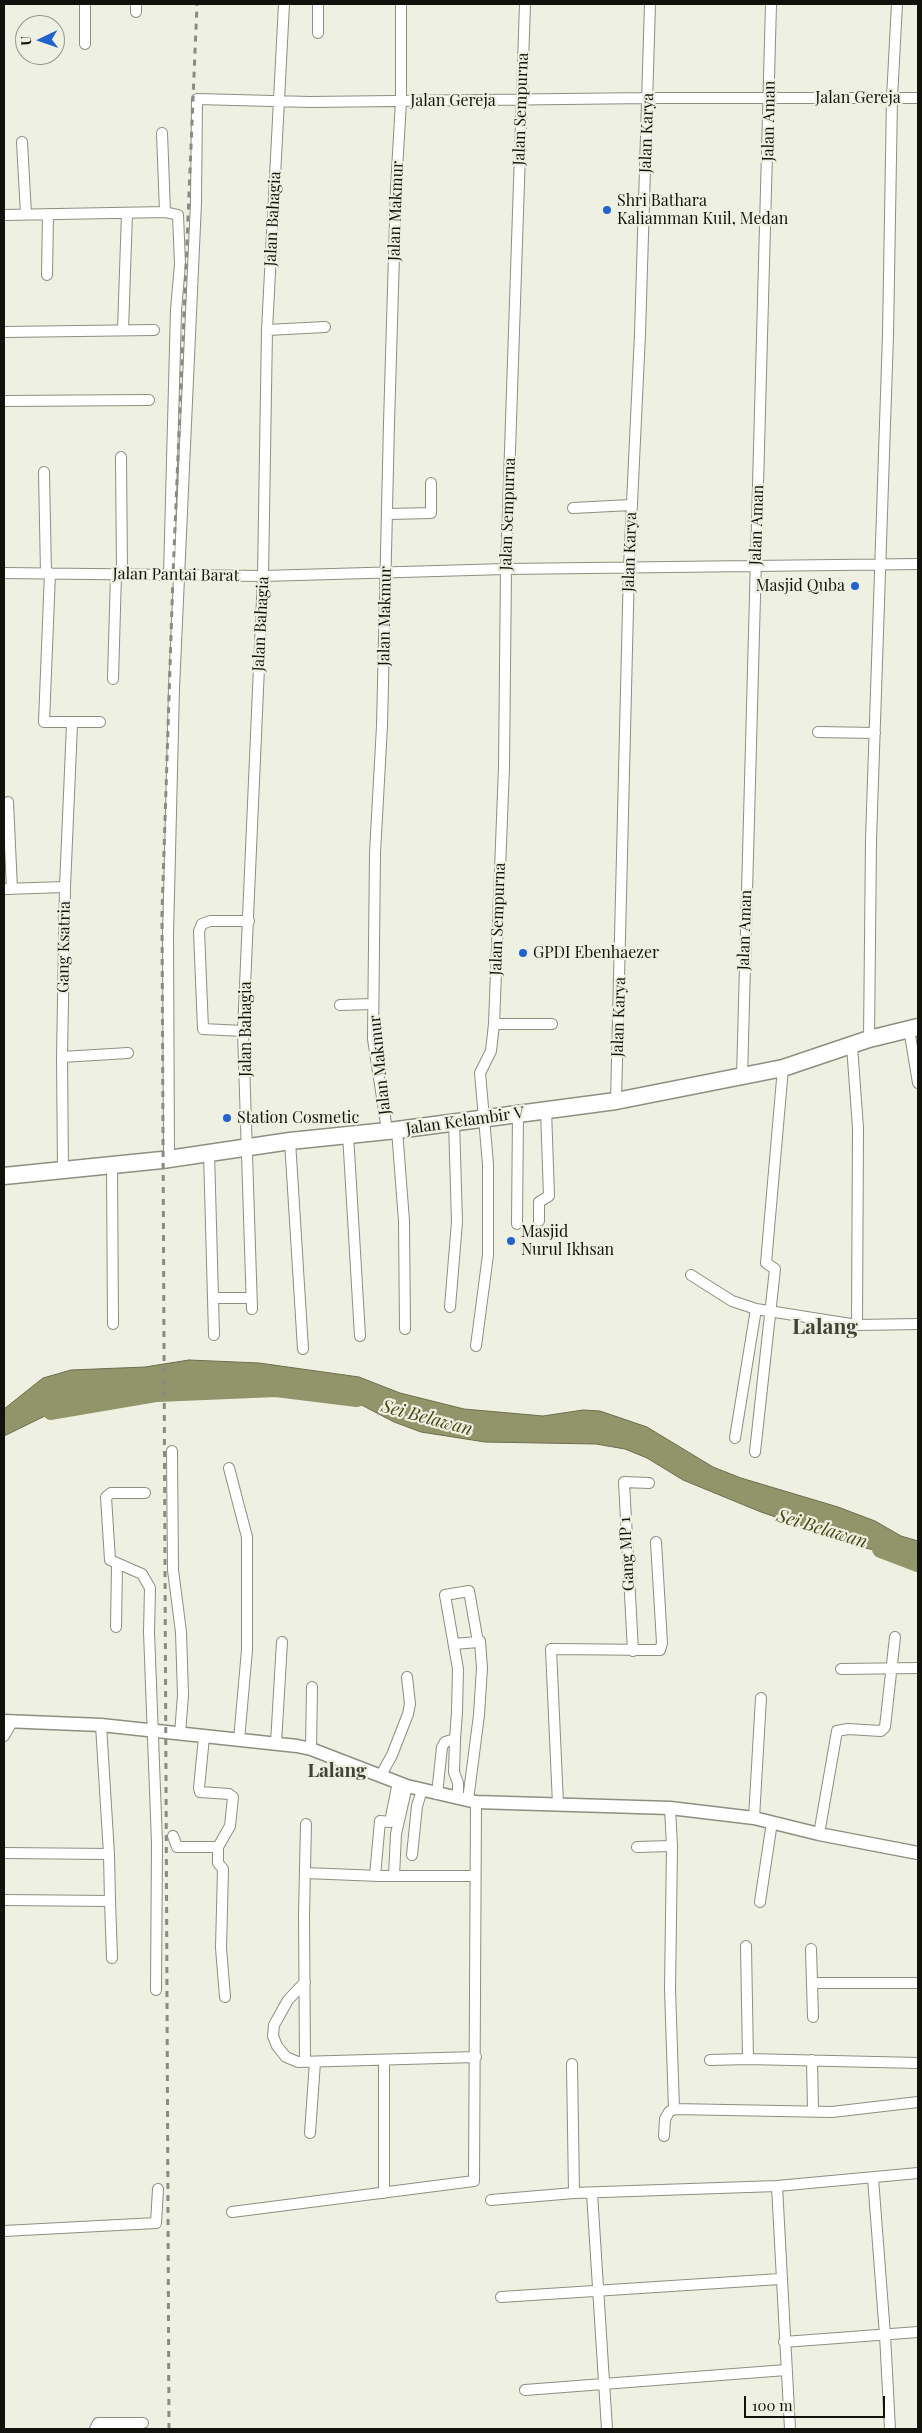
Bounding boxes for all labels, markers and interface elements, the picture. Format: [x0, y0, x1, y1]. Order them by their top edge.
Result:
north arrow [15, 15, 65, 65]
text: U [16, 35, 35, 46]
street label: Jalan Sempurna [509, 52, 533, 166]
street label: Jalan Aman [759, 80, 779, 162]
street label: Jalan Gereja [815, 88, 901, 108]
street label: Jalan Gereja [410, 91, 496, 111]
street label: Jalan Karya [636, 92, 658, 174]
street label: Jalan Makmur [385, 161, 407, 261]
street label: Jalan Bahagia [261, 171, 285, 267]
place label: Shri Bathara Kaliamman Kuil, Medan [617, 191, 788, 229]
marker: Shri Bathara Kaliamman Kuil, Medan [601, 204, 613, 216]
street label: Jalan Sempurna [496, 457, 520, 571]
street label: Jalan Aman [746, 484, 768, 566]
street label: Jalan Karya [619, 511, 641, 593]
street label: Jalan Pantai Barat [113, 564, 239, 586]
street label: Jalan Makmur [375, 566, 395, 666]
street label: Jalan Bahagia [249, 576, 273, 672]
place label: Masjid Quba [756, 576, 845, 596]
marker: Masjid Quba [849, 580, 861, 592]
street label: Jalan Sempurna [486, 862, 510, 976]
street label: Jalan Aman [734, 889, 756, 971]
street label: Gang Ksatria [54, 901, 74, 993]
place label: GPDI Ebenhaezer [533, 943, 659, 963]
marker: GPDI Ebenhaezer [517, 947, 529, 959]
street label: Jalan Karya [608, 976, 630, 1058]
street label: Jalan Bahagia [236, 981, 256, 1077]
street label: Jalan Makmur [365, 1014, 395, 1116]
street label: Jalan Kelambir V [405, 1103, 525, 1139]
place label: Station Cosmetic [237, 1108, 359, 1128]
marker: Station Cosmetic [221, 1112, 233, 1124]
place label: Masjid Nurul Ikhsan [521, 1222, 614, 1260]
marker: Masjid Nurul Ikhsan [505, 1235, 517, 1247]
district label: Lalang [792, 1314, 858, 1340]
water label: Sei Belawan [379, 1395, 475, 1441]
water label: Sei Belawan [774, 1505, 870, 1553]
street label: Gang MP 1 [615, 1516, 639, 1592]
district label: Lalang [307, 1760, 367, 1782]
scale bar [747, 2386, 888, 2418]
text: 100 m [752, 2395, 793, 2415]

